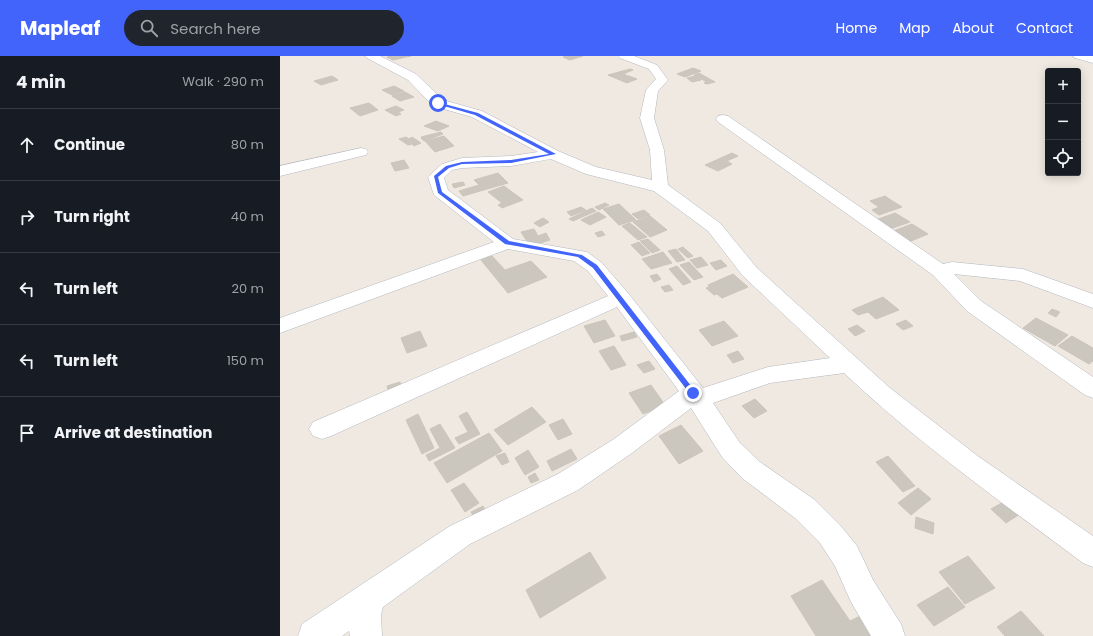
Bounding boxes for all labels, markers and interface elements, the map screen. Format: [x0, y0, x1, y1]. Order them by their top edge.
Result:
search box [124, 10, 404, 46]
text: Mapleaf [20, 15, 100, 42]
icon: search [138, 17, 160, 39]
text: Search here [170, 18, 261, 39]
text: Home [835, 18, 877, 38]
text: Map [899, 18, 930, 38]
text: About [952, 18, 994, 38]
text: Contact [1016, 18, 1073, 38]
map controls [1045, 68, 1081, 176]
button: + [1045, 68, 1081, 104]
text: 4 min [16, 70, 66, 94]
text: Walk · 290 m [182, 72, 264, 91]
route start [429, 94, 447, 112]
button: − [1045, 104, 1081, 140]
icon: ahead [16, 134, 38, 156]
text: Continue [54, 134, 125, 155]
text: 80 m [231, 135, 264, 154]
button: locate [1045, 140, 1081, 176]
icon: right [16, 206, 38, 228]
text: Turn right [54, 206, 130, 227]
text: 40 m [231, 207, 264, 226]
icon: left [16, 278, 38, 300]
text: Turn left [54, 278, 118, 299]
text: 20 m [231, 279, 264, 298]
icon: left [16, 350, 38, 372]
text: Turn left [54, 350, 118, 371]
text: 150 m [227, 351, 264, 370]
route end [684, 384, 702, 402]
icon: arrive [16, 422, 38, 444]
text: Arrive at destination [54, 422, 212, 443]

